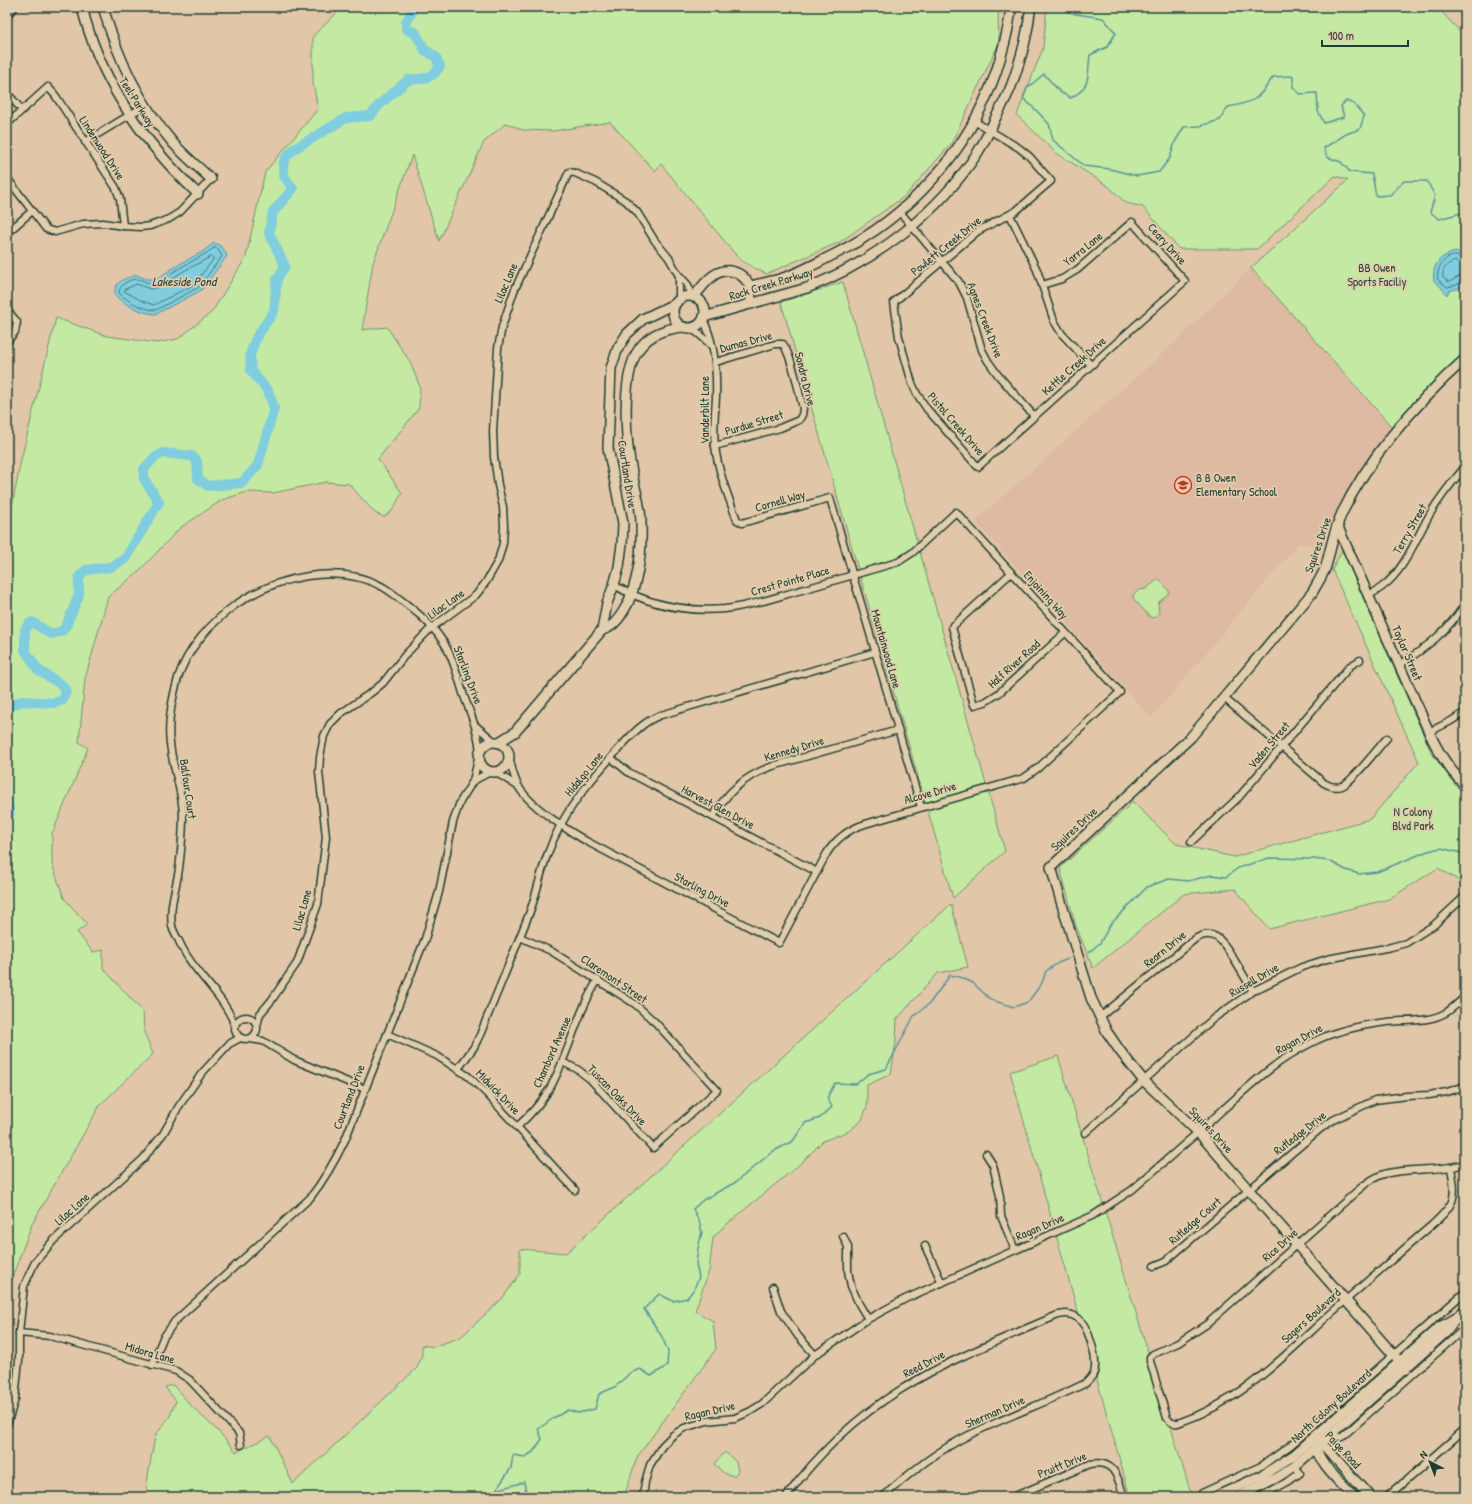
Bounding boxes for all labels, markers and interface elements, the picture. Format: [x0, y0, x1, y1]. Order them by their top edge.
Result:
scale bar [1322, 22, 1408, 48]
text: 100 m [1328, 27, 1354, 44]
street label: Teel Parkway [115, 73, 160, 130]
street label: Lindenwood Drive [75, 113, 129, 183]
street label: Powlett Creek Drive [907, 212, 985, 279]
street label: Ceary Drive [1144, 219, 1191, 269]
street label: Yarra Lane [1059, 227, 1106, 270]
park label: BB Owen Sports Faciliy [1347, 259, 1407, 290]
street label: Lilac Lane [490, 260, 522, 305]
street label: Rock Creek Parkway [727, 263, 815, 304]
water label: Lakeside Pond [152, 272, 218, 290]
street label: Agnes Creek Drive [963, 279, 1008, 360]
street label: Dumas Drive [718, 326, 774, 357]
street label: Kettle Creek Drive [1038, 332, 1110, 399]
street label: Sondra Drive [791, 350, 820, 408]
street label: Vanderbilt Lane [696, 376, 713, 444]
street label: Pistol Creek Drive [924, 388, 989, 459]
street label: Purdue Street [723, 405, 786, 439]
street label: Courtland Drive [614, 439, 641, 509]
place label: B B Owen Elementary School [1196, 469, 1278, 500]
school or university icon: B B Owen Elementary School [1173, 475, 1193, 495]
street label: Cornell Way [753, 485, 807, 516]
street label: Terry Street [1388, 500, 1431, 557]
street label: Squires Drive [1300, 514, 1335, 575]
street label: Crest Pointe Place [749, 561, 831, 600]
street label: Enjoining Way [1020, 567, 1073, 623]
street label: Lilac Lane [424, 584, 468, 623]
street label: Mountainwood Lane [867, 607, 906, 690]
street label: Taylor Street [1388, 622, 1427, 684]
street label: Half River Road [984, 635, 1044, 692]
street label: Starling Drive [450, 643, 487, 707]
street label: Vaden Street [1244, 717, 1294, 772]
street label: Kennedy Drive [762, 731, 826, 766]
street label: Hidalgo Lane [560, 747, 607, 800]
street label: Balfour Court [176, 758, 201, 821]
street label: Alcove Drive [902, 777, 958, 808]
street label: Harvest Glen Drive [679, 780, 758, 833]
street label: Squires Drive [1047, 803, 1101, 855]
park label: N Colony Blvd Park [1392, 803, 1434, 834]
street label: Starling Drive [671, 868, 733, 911]
street label: Lilac Lane [288, 887, 316, 932]
street label: Rearn Drive [1140, 926, 1190, 971]
street label: Claremont Street [578, 950, 652, 1008]
street label: Russell Drive [1226, 958, 1282, 1001]
street label: Chambord Avenue [528, 1013, 575, 1090]
street label: Ragan Drive [1272, 1019, 1325, 1058]
street label: Tuscan Oaks Drive [584, 1060, 651, 1129]
street label: Courtland Drive [328, 1062, 369, 1132]
street label: Midwick Drive [472, 1065, 525, 1118]
street label: Squires Drive [1185, 1103, 1237, 1157]
street label: Rutledge Drive [1270, 1107, 1330, 1159]
street label: Lilac Lane [50, 1188, 93, 1229]
street label: Rutledge Court [1165, 1192, 1225, 1248]
street label: Ragan Drive [1013, 1209, 1067, 1244]
street label: Rice Drive [1258, 1224, 1301, 1265]
street label: Sagers Boulevard [1277, 1284, 1344, 1347]
street label: Midora Lane [123, 1337, 177, 1368]
street label: Reed Drive [900, 1345, 948, 1382]
street label: North Colony Boulevard [1287, 1365, 1375, 1446]
street label: Sherman Drive [962, 1391, 1027, 1432]
street label: Ragan Drive [683, 1396, 737, 1425]
street label: Paige Road [1322, 1427, 1365, 1472]
north arrow [1410, 1442, 1450, 1482]
street label: Pruitt Drive [1035, 1447, 1089, 1482]
text: N [1416, 1447, 1430, 1462]

